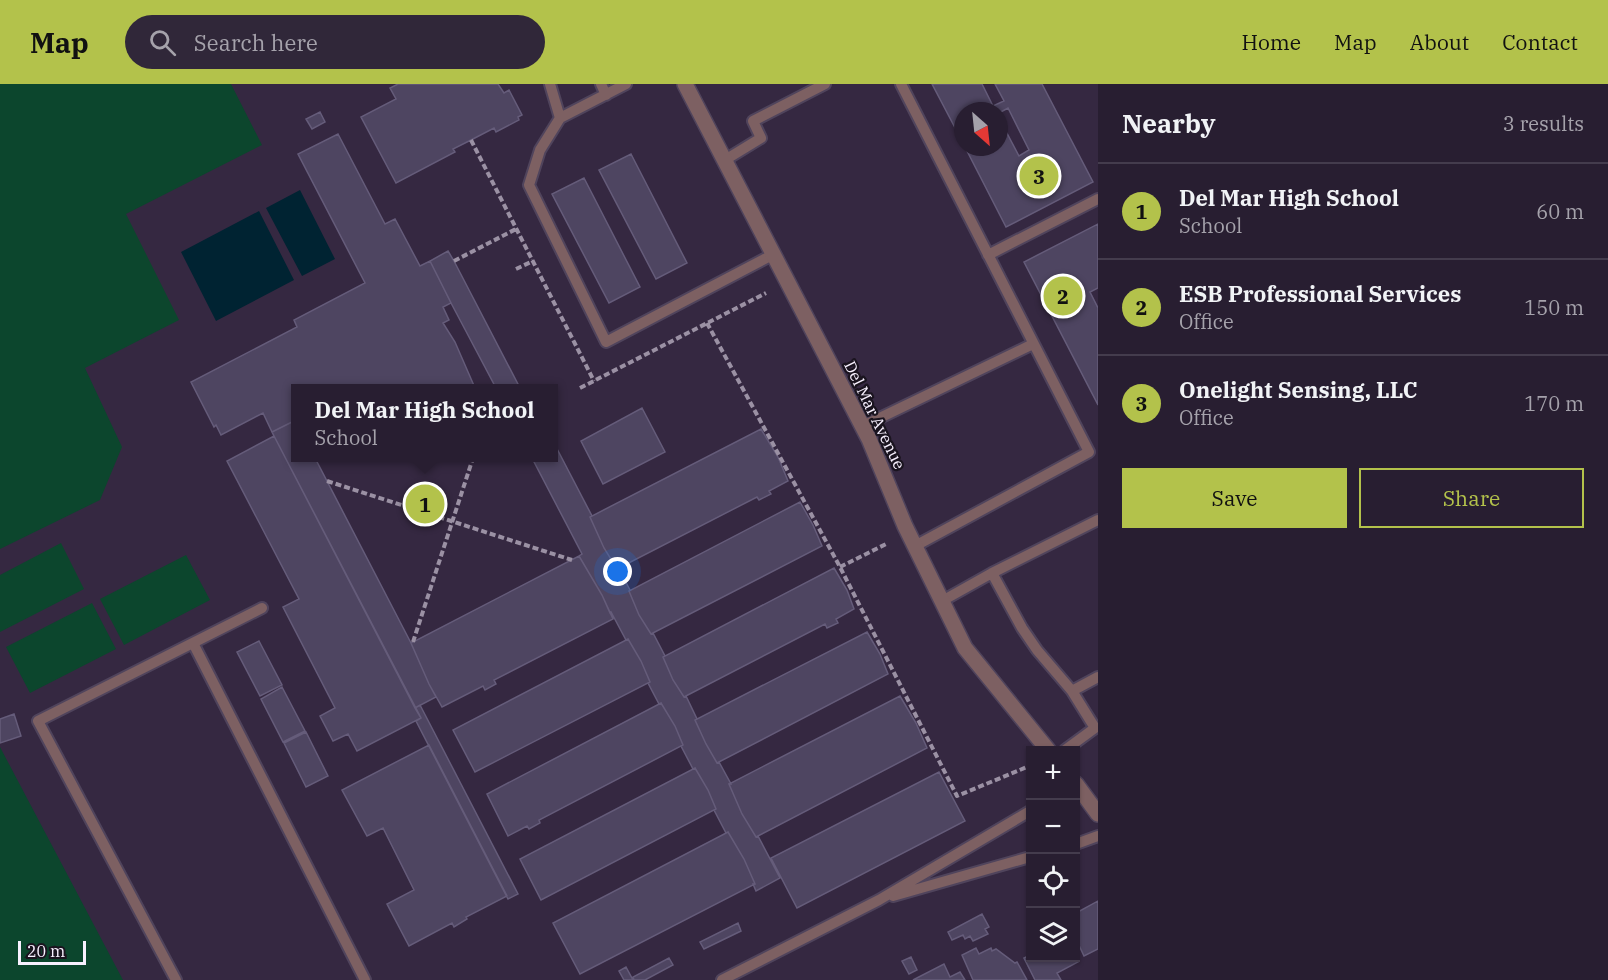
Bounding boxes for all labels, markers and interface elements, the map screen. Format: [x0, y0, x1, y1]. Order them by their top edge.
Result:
search box [125, 15, 545, 69]
text: Map [30, 24, 89, 61]
icon: search [146, 26, 179, 59]
text: Search here [194, 28, 318, 57]
text: Home [1241, 28, 1301, 56]
text: Map [1334, 28, 1377, 56]
text: About [1410, 28, 1469, 56]
text: Contact [1502, 28, 1578, 56]
north arrow [954, 102, 1008, 156]
text: Nearby [1122, 106, 1216, 140]
text: 3 results [1503, 110, 1584, 137]
pin: 3 [1020, 154, 1058, 199]
text: Del Mar High School [1179, 183, 1399, 212]
text: 1 [1136, 198, 1148, 225]
text: 60 m [1536, 198, 1584, 225]
text: School [1179, 212, 1242, 239]
pin: 2 [1044, 274, 1082, 318]
text: ESB Professional Services [1179, 279, 1461, 308]
text: 2 [1136, 294, 1148, 321]
text: 150 m [1524, 294, 1584, 321]
text: Office [1179, 308, 1234, 335]
street label: Del Mar Avenue [840, 358, 910, 472]
text: Onelight Sensing, LLC [1179, 375, 1417, 404]
popup [291, 384, 558, 462]
text: 3 [1136, 390, 1148, 417]
text: 170 m [1524, 390, 1584, 417]
text: Del Mar High School [315, 395, 534, 424]
text: Office [1179, 404, 1234, 431]
text: School [315, 424, 378, 451]
button: Save [1122, 468, 1347, 528]
button: Share [1359, 468, 1584, 528]
pin: 1 [406, 482, 444, 526]
your location [603, 557, 632, 586]
map controls [1026, 746, 1080, 962]
button: + [1026, 746, 1080, 800]
button: − [1026, 800, 1080, 854]
button: locate [1026, 854, 1080, 908]
button: layers [1026, 908, 1080, 962]
scale bar [18, 938, 86, 966]
text: 20 m [27, 941, 65, 961]

